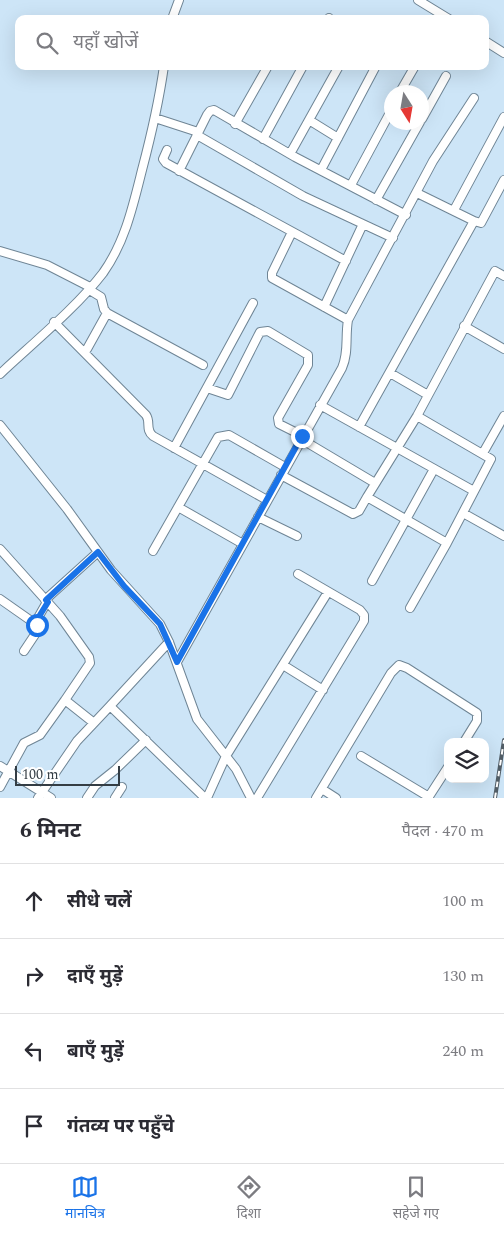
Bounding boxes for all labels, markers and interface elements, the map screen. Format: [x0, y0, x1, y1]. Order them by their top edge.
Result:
search box [15, 15, 489, 70]
text: यहाँ खोजें [73, 28, 138, 57]
icon: search [33, 29, 61, 57]
north arrow [384, 85, 429, 130]
route end [291, 425, 314, 448]
route start [26, 614, 49, 637]
map controls [444, 738, 489, 783]
button: layers [444, 738, 489, 783]
scale bar [15, 763, 120, 786]
text: 100 m [22, 764, 59, 785]
text: 6 मिनट [20, 815, 81, 847]
text: पैदल · 470 m [402, 819, 484, 843]
icon: ahead [20, 887, 48, 915]
text: सीधे चलें [67, 887, 132, 916]
text: 100 m [442, 889, 484, 913]
icon: right [20, 962, 48, 990]
text: दाएँ मुड़ें [67, 962, 123, 991]
text: 130 m [442, 964, 484, 988]
icon: left [20, 1037, 48, 1065]
text: बाएँ मुड़ें [67, 1037, 124, 1066]
text: 240 m [442, 1039, 484, 1063]
icon: arrive [20, 1112, 48, 1140]
text: गंतव्य पर पहुँचे [67, 1112, 174, 1141]
tab: मानचित्र [65, 1173, 105, 1224]
tab: दिशा [235, 1173, 263, 1224]
tab: सहेजे गए [393, 1173, 439, 1224]

